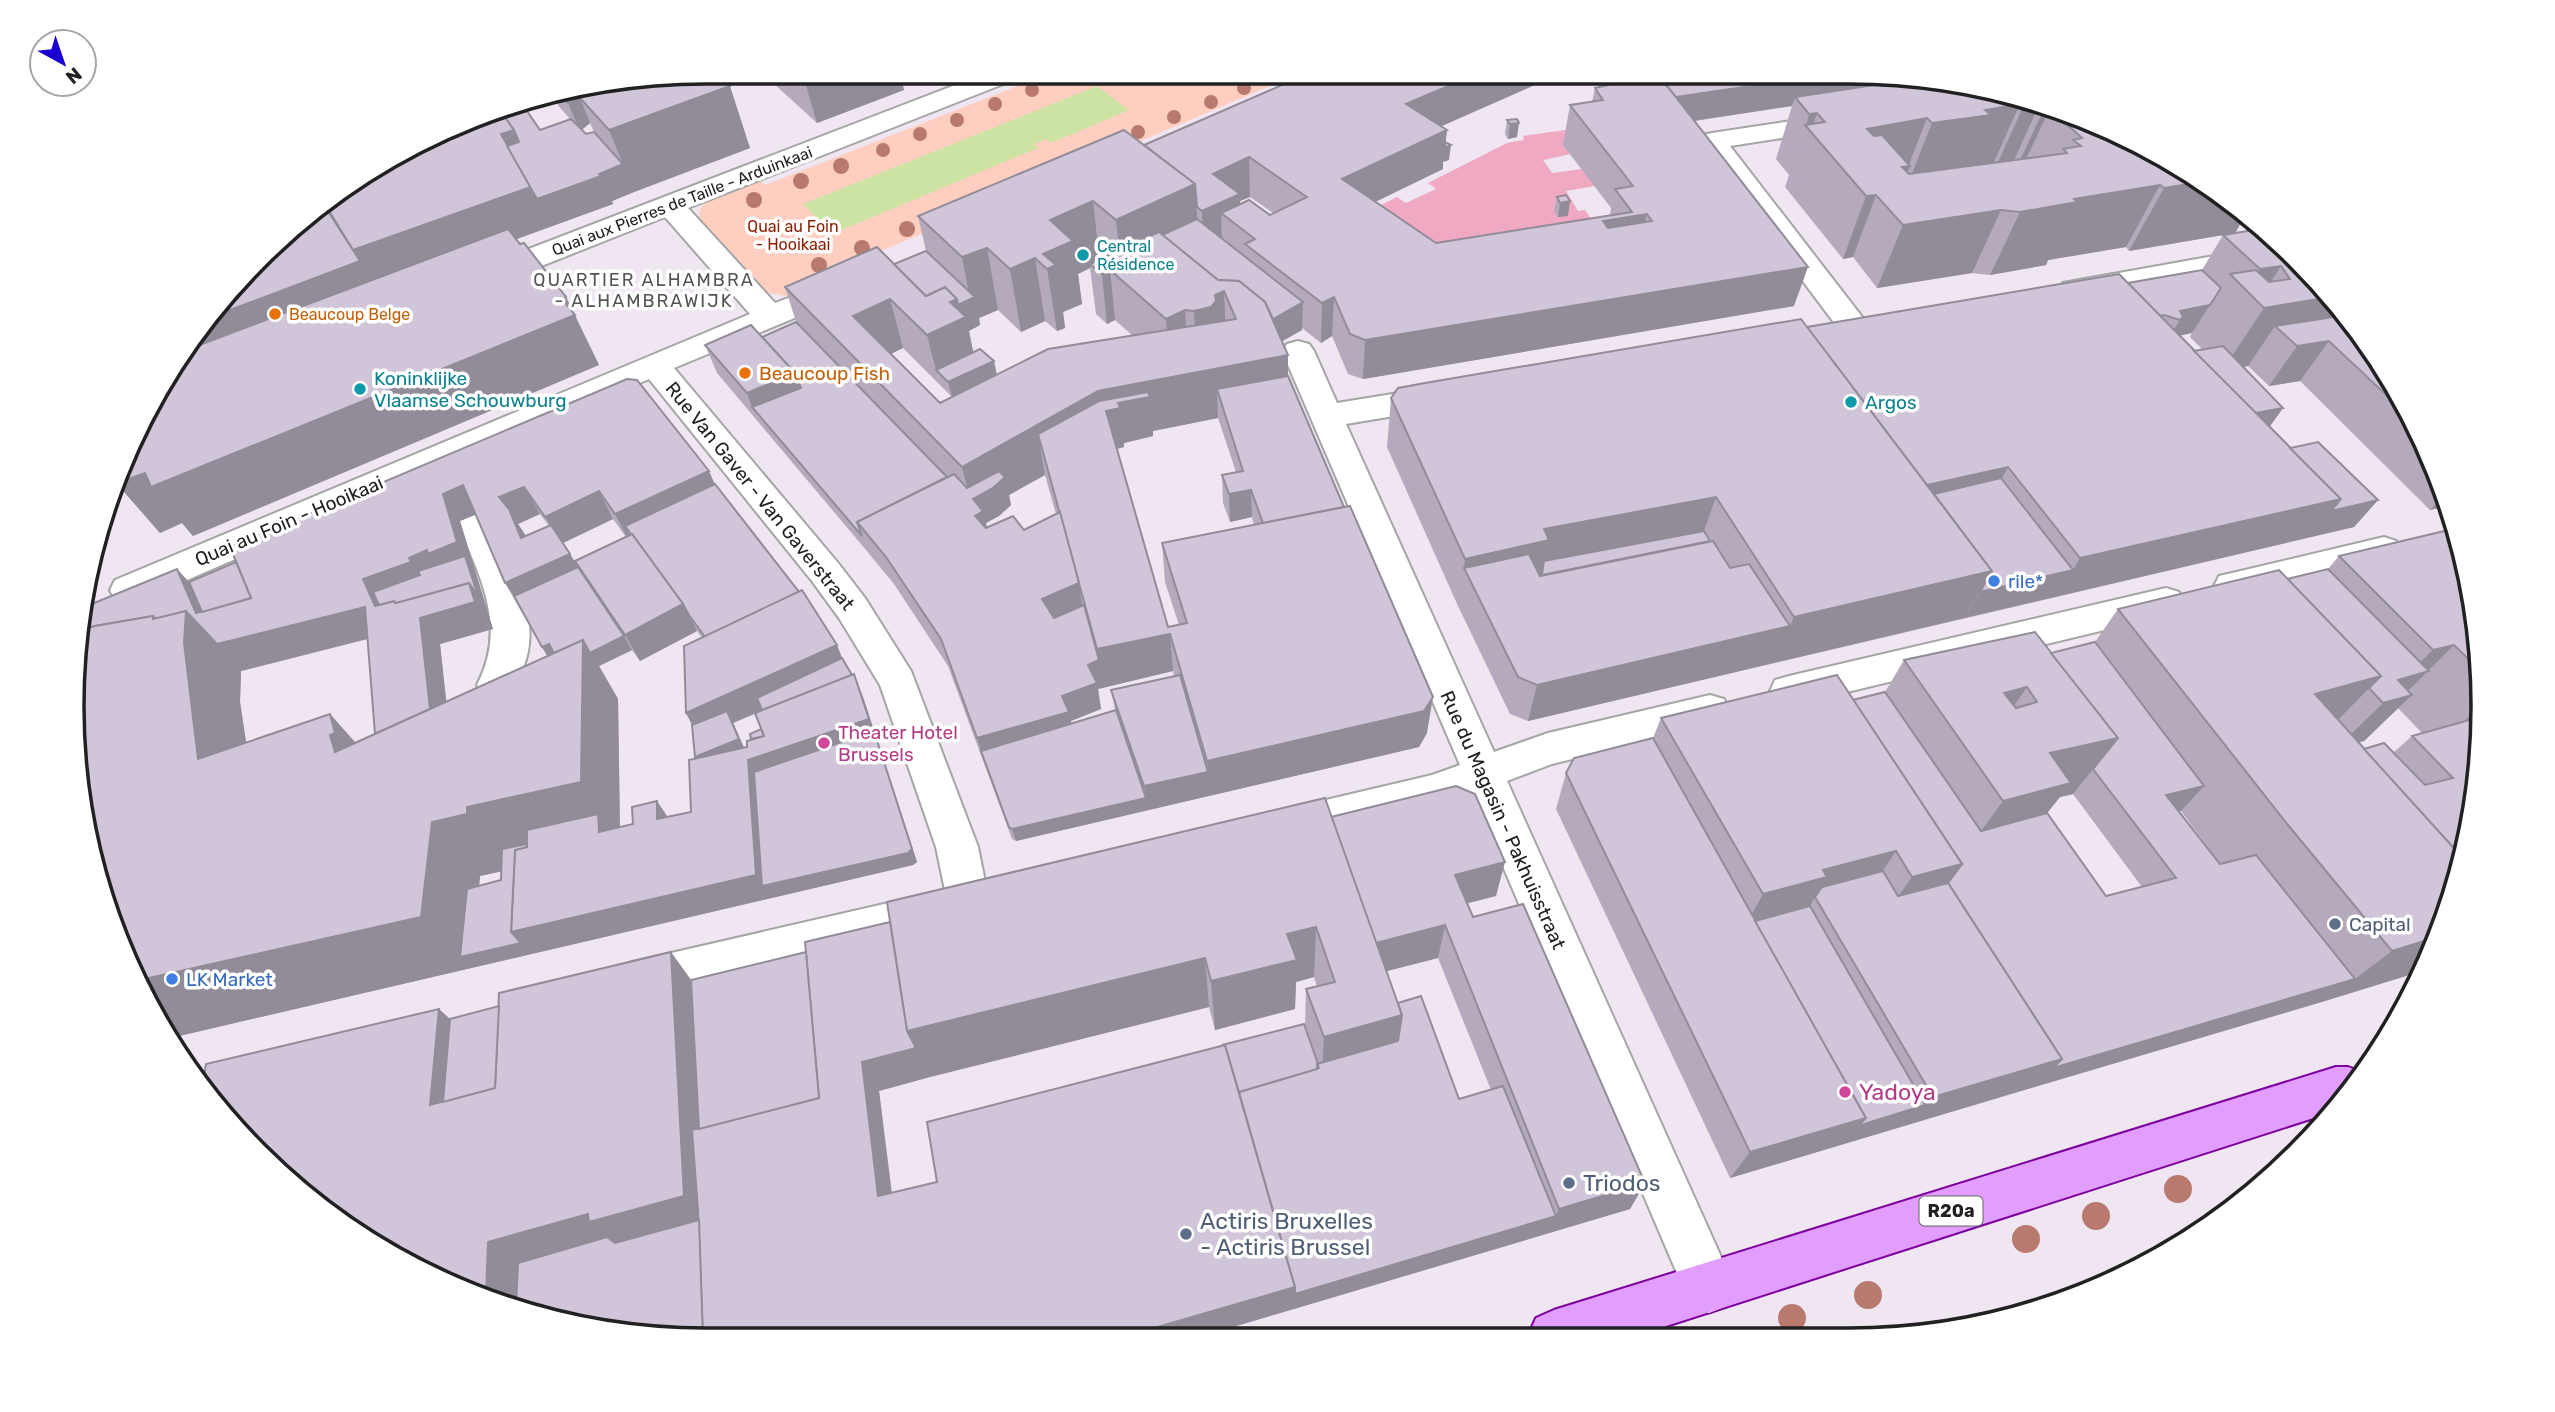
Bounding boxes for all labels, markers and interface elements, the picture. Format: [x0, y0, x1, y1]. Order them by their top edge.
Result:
north arrow [28, 28, 98, 98]
text: N [61, 62, 86, 89]
street label: Quai aux Pierres de Taille - Arduinkaai [549, 142, 815, 260]
park label: Quai au Foin - Hooikaai [747, 217, 839, 254]
place label: Central Résidence [1097, 237, 1174, 274]
marker: Central Résidence [1075, 247, 1091, 263]
district label: QUARTIER ALHAMBRA - ALHAMBRAWIJK [533, 269, 755, 312]
place label: Beaucoup Belge [289, 305, 410, 324]
marker: Beaucoup Belge [267, 306, 283, 322]
place label: Beaucoup Fish [759, 362, 890, 385]
marker: Beaucoup Fish [737, 365, 753, 381]
place label: Koninklijke Vlaamse Schouwburg [374, 367, 566, 412]
street label: Rue Van Gaver - Van Gaverstraat [661, 377, 860, 615]
marker: Koninklijke Vlaamse Schouwburg [352, 381, 368, 397]
place label: Argos [1865, 391, 1917, 414]
marker: Argos [1843, 394, 1859, 410]
street label: Quai au Foin - Hooikaai [191, 471, 387, 571]
place label: rile* [2008, 570, 2043, 593]
marker: rile* [1986, 573, 2002, 589]
street label: Rue du Magasin - Pakhuisstraat [1435, 687, 1571, 953]
place label: Theater Hotel Brussels [838, 721, 958, 766]
marker: Theater Hotel Brussels [816, 735, 832, 751]
place label: Capital [2349, 913, 2411, 936]
marker: Capital [2327, 916, 2343, 932]
place label: LK Market [186, 968, 273, 991]
marker: LK Market [164, 971, 180, 987]
place label: Yadoya [1859, 1078, 1936, 1106]
marker: Yadoya [1837, 1084, 1853, 1100]
place label: Triodos [1583, 1169, 1661, 1197]
marker: Triodos [1561, 1175, 1577, 1191]
road number: R20a [1920, 1196, 1982, 1226]
place label: Actiris Bruxelles - Actiris Brussel [1200, 1207, 1373, 1261]
marker: Actiris Bruxelles - Actiris Brussel [1178, 1226, 1194, 1242]

